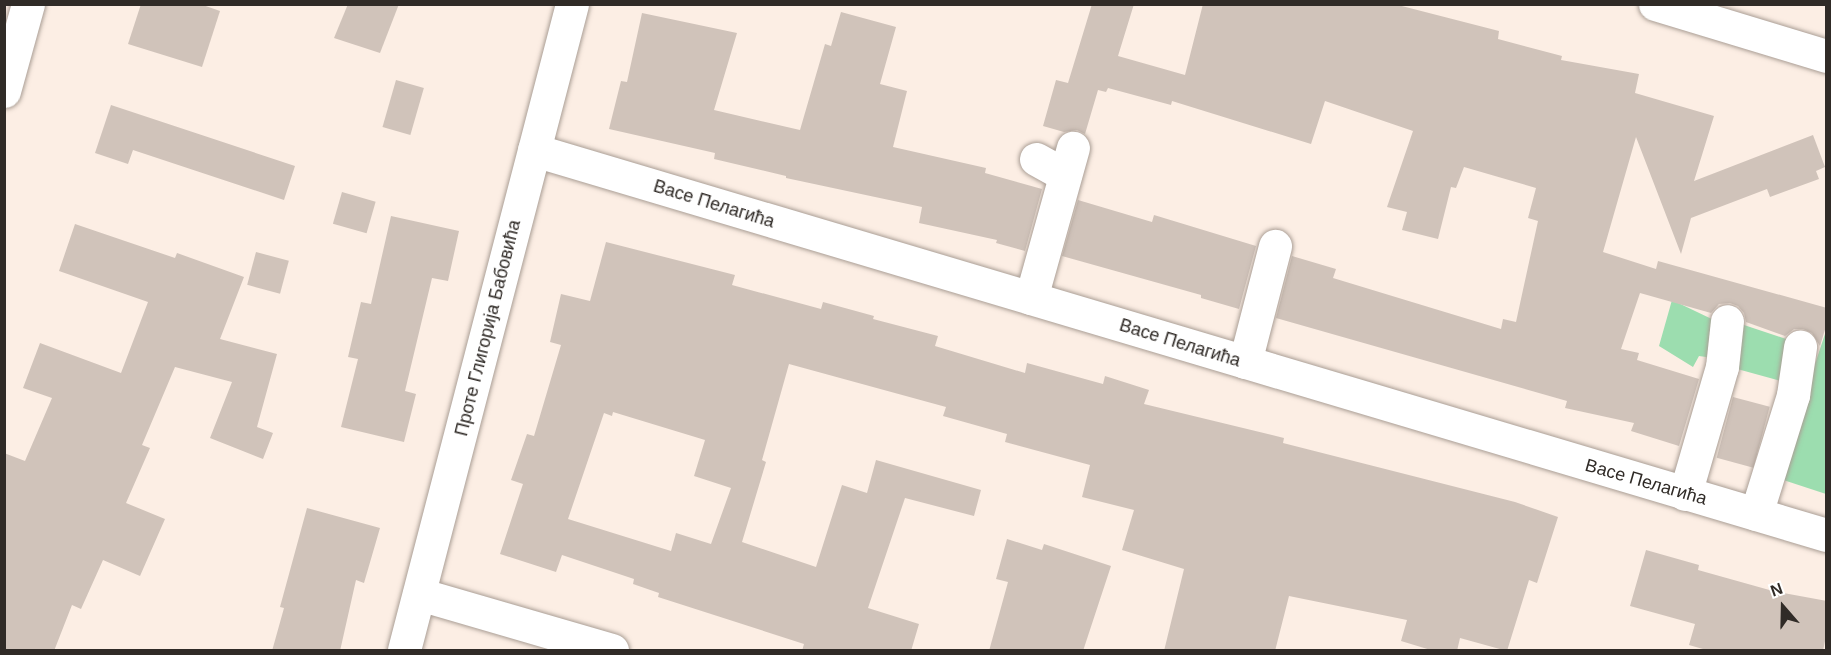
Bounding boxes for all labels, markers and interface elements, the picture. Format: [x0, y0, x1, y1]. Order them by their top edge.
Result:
street label: Васе Пелагића [651, 175, 777, 233]
street label: Проте Глигорија Бабовића [451, 218, 525, 438]
street label: Васе Пелагића [1117, 314, 1243, 372]
street label: Васе Пелагића [1583, 454, 1709, 510]
north arrow [1753, 577, 1813, 637]
text: N [1768, 580, 1785, 600]

